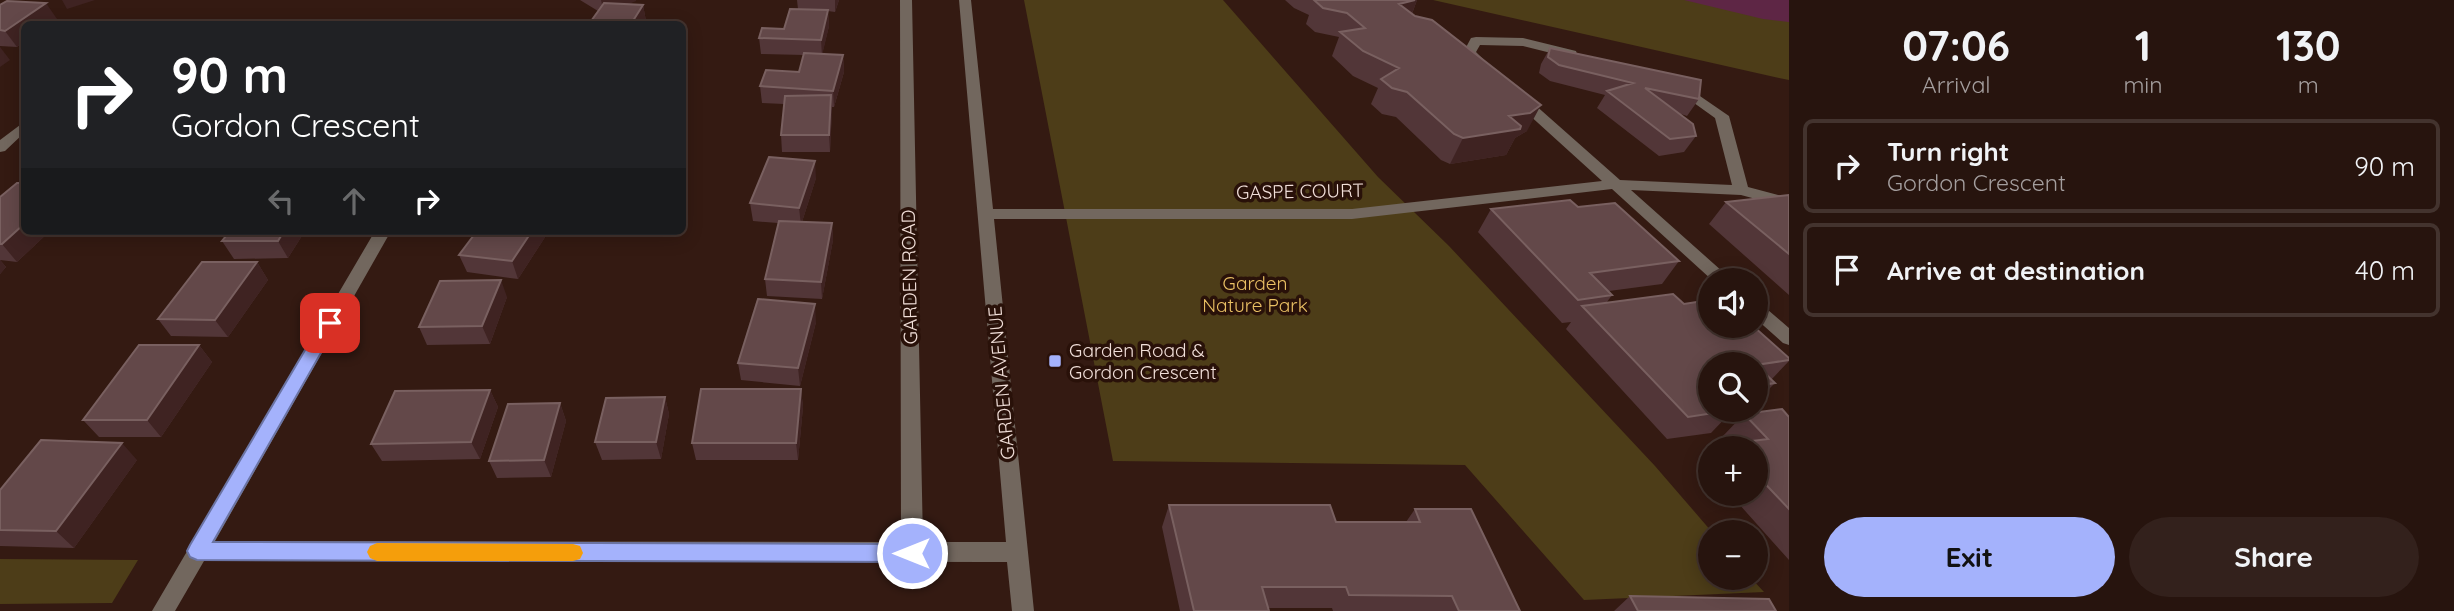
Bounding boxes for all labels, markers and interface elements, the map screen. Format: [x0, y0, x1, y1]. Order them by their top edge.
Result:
text: 07:06 [1902, 19, 2010, 72]
text: 1 [2135, 19, 2151, 72]
text: 130 [2276, 19, 2341, 72]
text: 90 m [171, 44, 288, 105]
icon: right [56, 49, 147, 140]
text: Arrival [1922, 70, 1991, 99]
text: min [2123, 70, 2163, 99]
text: m [2298, 70, 2319, 99]
text: Gordon Crescent [171, 105, 420, 145]
text: Turn right [1887, 135, 2009, 168]
icon: right [1828, 147, 1866, 185]
text: 90 m [2354, 150, 2415, 183]
text: Gordon Crescent [1887, 168, 2066, 197]
street label: GASPE COURT [1236, 178, 1364, 204]
icon: left [262, 182, 300, 220]
icon: ahead [335, 182, 373, 220]
icon: right [408, 182, 446, 220]
street label: GARDEN ROAD [896, 209, 922, 345]
icon: arrive [1828, 251, 1866, 289]
text: Arrive at destination [1887, 254, 2145, 287]
text: 40 m [2355, 254, 2415, 287]
map controls [1698, 268, 1768, 590]
button: sound [1698, 268, 1768, 338]
park label: Garden Nature Park [1202, 271, 1308, 317]
pin [300, 293, 360, 353]
icon: arrive [311, 304, 349, 342]
street label: GARDEN AVENUE [982, 305, 1020, 461]
place label: Garden Road & Gordon Crescent [1069, 338, 1217, 384]
button: search [1698, 352, 1768, 422]
marker: Garden Road & Gordon Crescent [1047, 353, 1063, 369]
button: + [1698, 436, 1768, 506]
position arrow [875, 516, 949, 590]
button: Exit [1824, 517, 2115, 597]
button: Share [2129, 517, 2419, 597]
button: − [1698, 520, 1768, 590]

